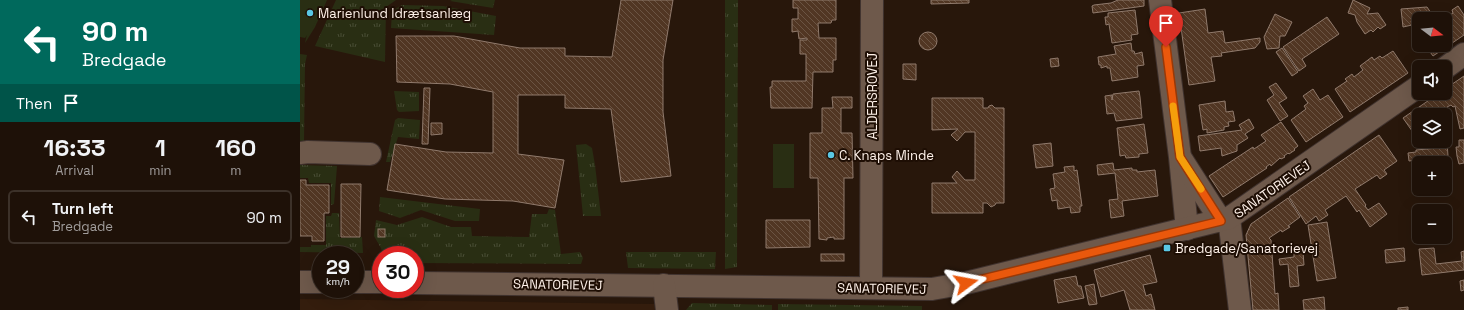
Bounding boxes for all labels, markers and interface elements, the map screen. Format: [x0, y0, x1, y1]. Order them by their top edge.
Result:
place label: Marienlund Idrætsanlæg [318, 5, 471, 22]
pin [1149, 6, 1183, 47]
marker: Marienlund Idrætsanlæg [305, 8, 315, 18]
icon: arrive [1155, 12, 1177, 34]
north arrow [1412, 12, 1452, 52]
map controls [1412, 12, 1452, 244]
text: 90 m [82, 13, 148, 49]
icon: left [16, 16, 68, 68]
text: Bredgade [82, 48, 167, 71]
street label: ALDERSROVEJ [864, 52, 881, 140]
button: sound [1412, 60, 1452, 100]
icon: arrive [60, 92, 82, 114]
text: Then [16, 94, 52, 113]
button: layers [1412, 108, 1452, 148]
text: 16:33 [44, 132, 106, 163]
text: 1 [155, 132, 166, 163]
text: 160 [215, 132, 256, 163]
place label: C. Knaps Minde [839, 147, 934, 164]
marker: C. Knaps Minde [826, 150, 836, 160]
button: + [1412, 156, 1452, 196]
street label: SANATORIEVEJ [1231, 157, 1314, 222]
text: Arrival [55, 162, 94, 179]
text: min [149, 162, 172, 179]
text: m [230, 162, 241, 179]
text: Turn left [52, 199, 114, 218]
button: − [1412, 204, 1452, 244]
icon: left [18, 206, 40, 228]
text: 90 m [246, 208, 282, 227]
text: Bredgade [52, 218, 113, 235]
place label: Bredgade/Sanatorievej [1175, 240, 1318, 257]
marker: Bredgade/Sanatorievej [1162, 243, 1172, 253]
speed limit sign: 30 [372, 246, 424, 298]
text: 29 [326, 254, 350, 280]
position arrow [945, 262, 987, 304]
text: km/h [326, 275, 350, 288]
street label: SANATORIEVEJ [513, 275, 603, 294]
street label: SANATORIEVEJ [837, 279, 927, 298]

